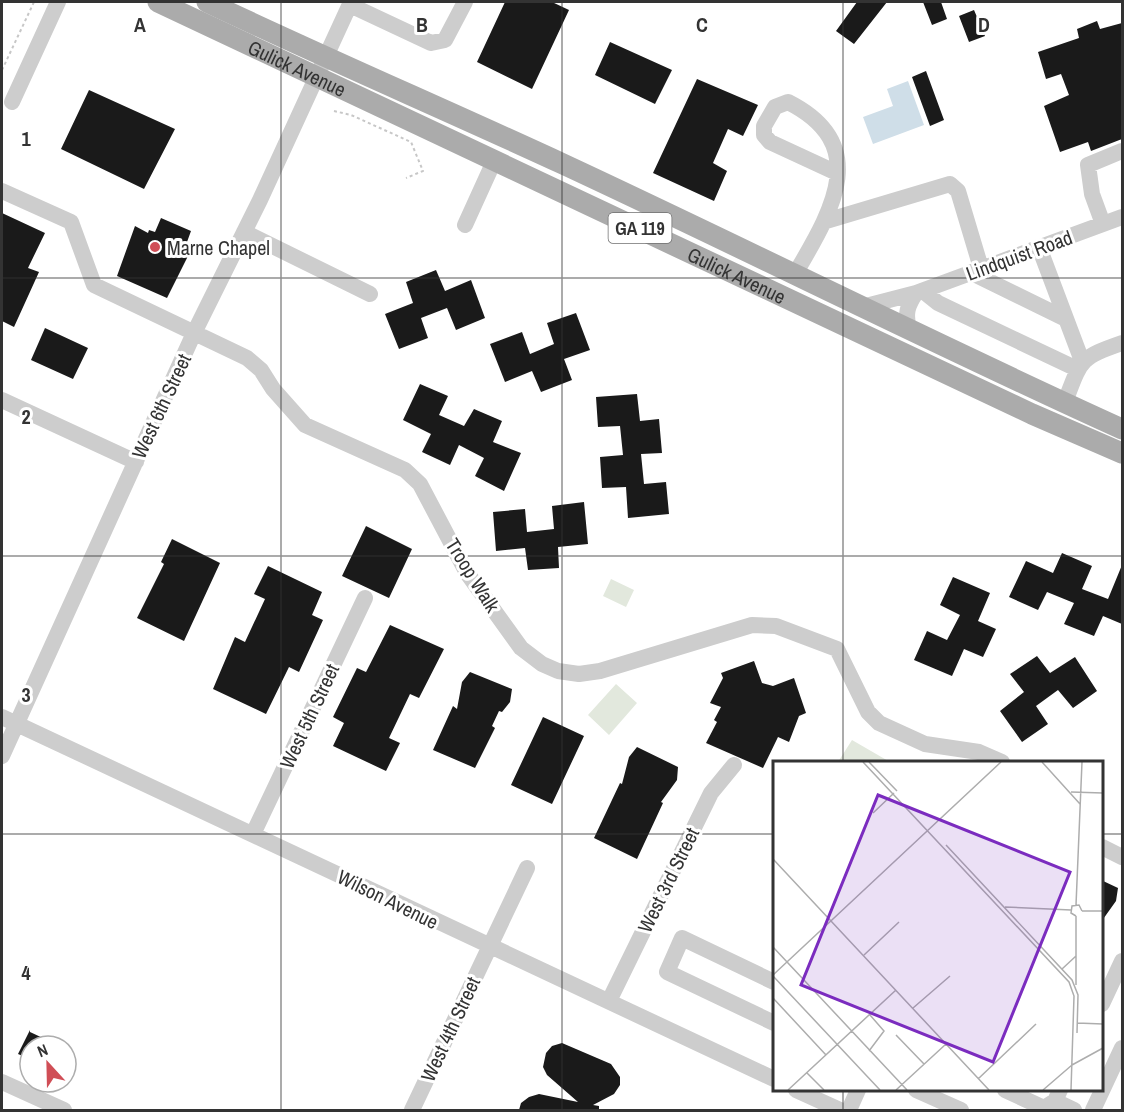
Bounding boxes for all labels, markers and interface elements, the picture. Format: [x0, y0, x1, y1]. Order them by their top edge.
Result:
text: A [134, 11, 146, 38]
text: B [416, 11, 428, 38]
text: C [696, 11, 708, 38]
text: D [978, 11, 990, 38]
street label: Gulick Avenue [244, 33, 351, 102]
text: 1 [21, 125, 31, 152]
road number: GA 119 [608, 213, 672, 243]
street label: Lindquist Road [962, 223, 1076, 287]
place label: Marne Chapel [167, 234, 270, 261]
marker: Marne Chapel [148, 240, 162, 254]
street label: Gulick Avenue [683, 240, 790, 310]
street label: West 6th Street [125, 349, 197, 463]
text: 2 [21, 403, 31, 430]
street label: Troop Walk [440, 533, 507, 618]
street label: West 5th Street [273, 659, 345, 773]
text: 3 [21, 681, 31, 708]
inset map [773, 761, 1103, 1091]
street label: West 3rd Street [631, 823, 705, 937]
street label: Wilson Avenue [333, 863, 443, 935]
text: 4 [21, 959, 31, 986]
street label: West 4th Street [414, 972, 486, 1086]
north arrow [18, 1034, 78, 1094]
text: N [34, 1038, 51, 1062]

